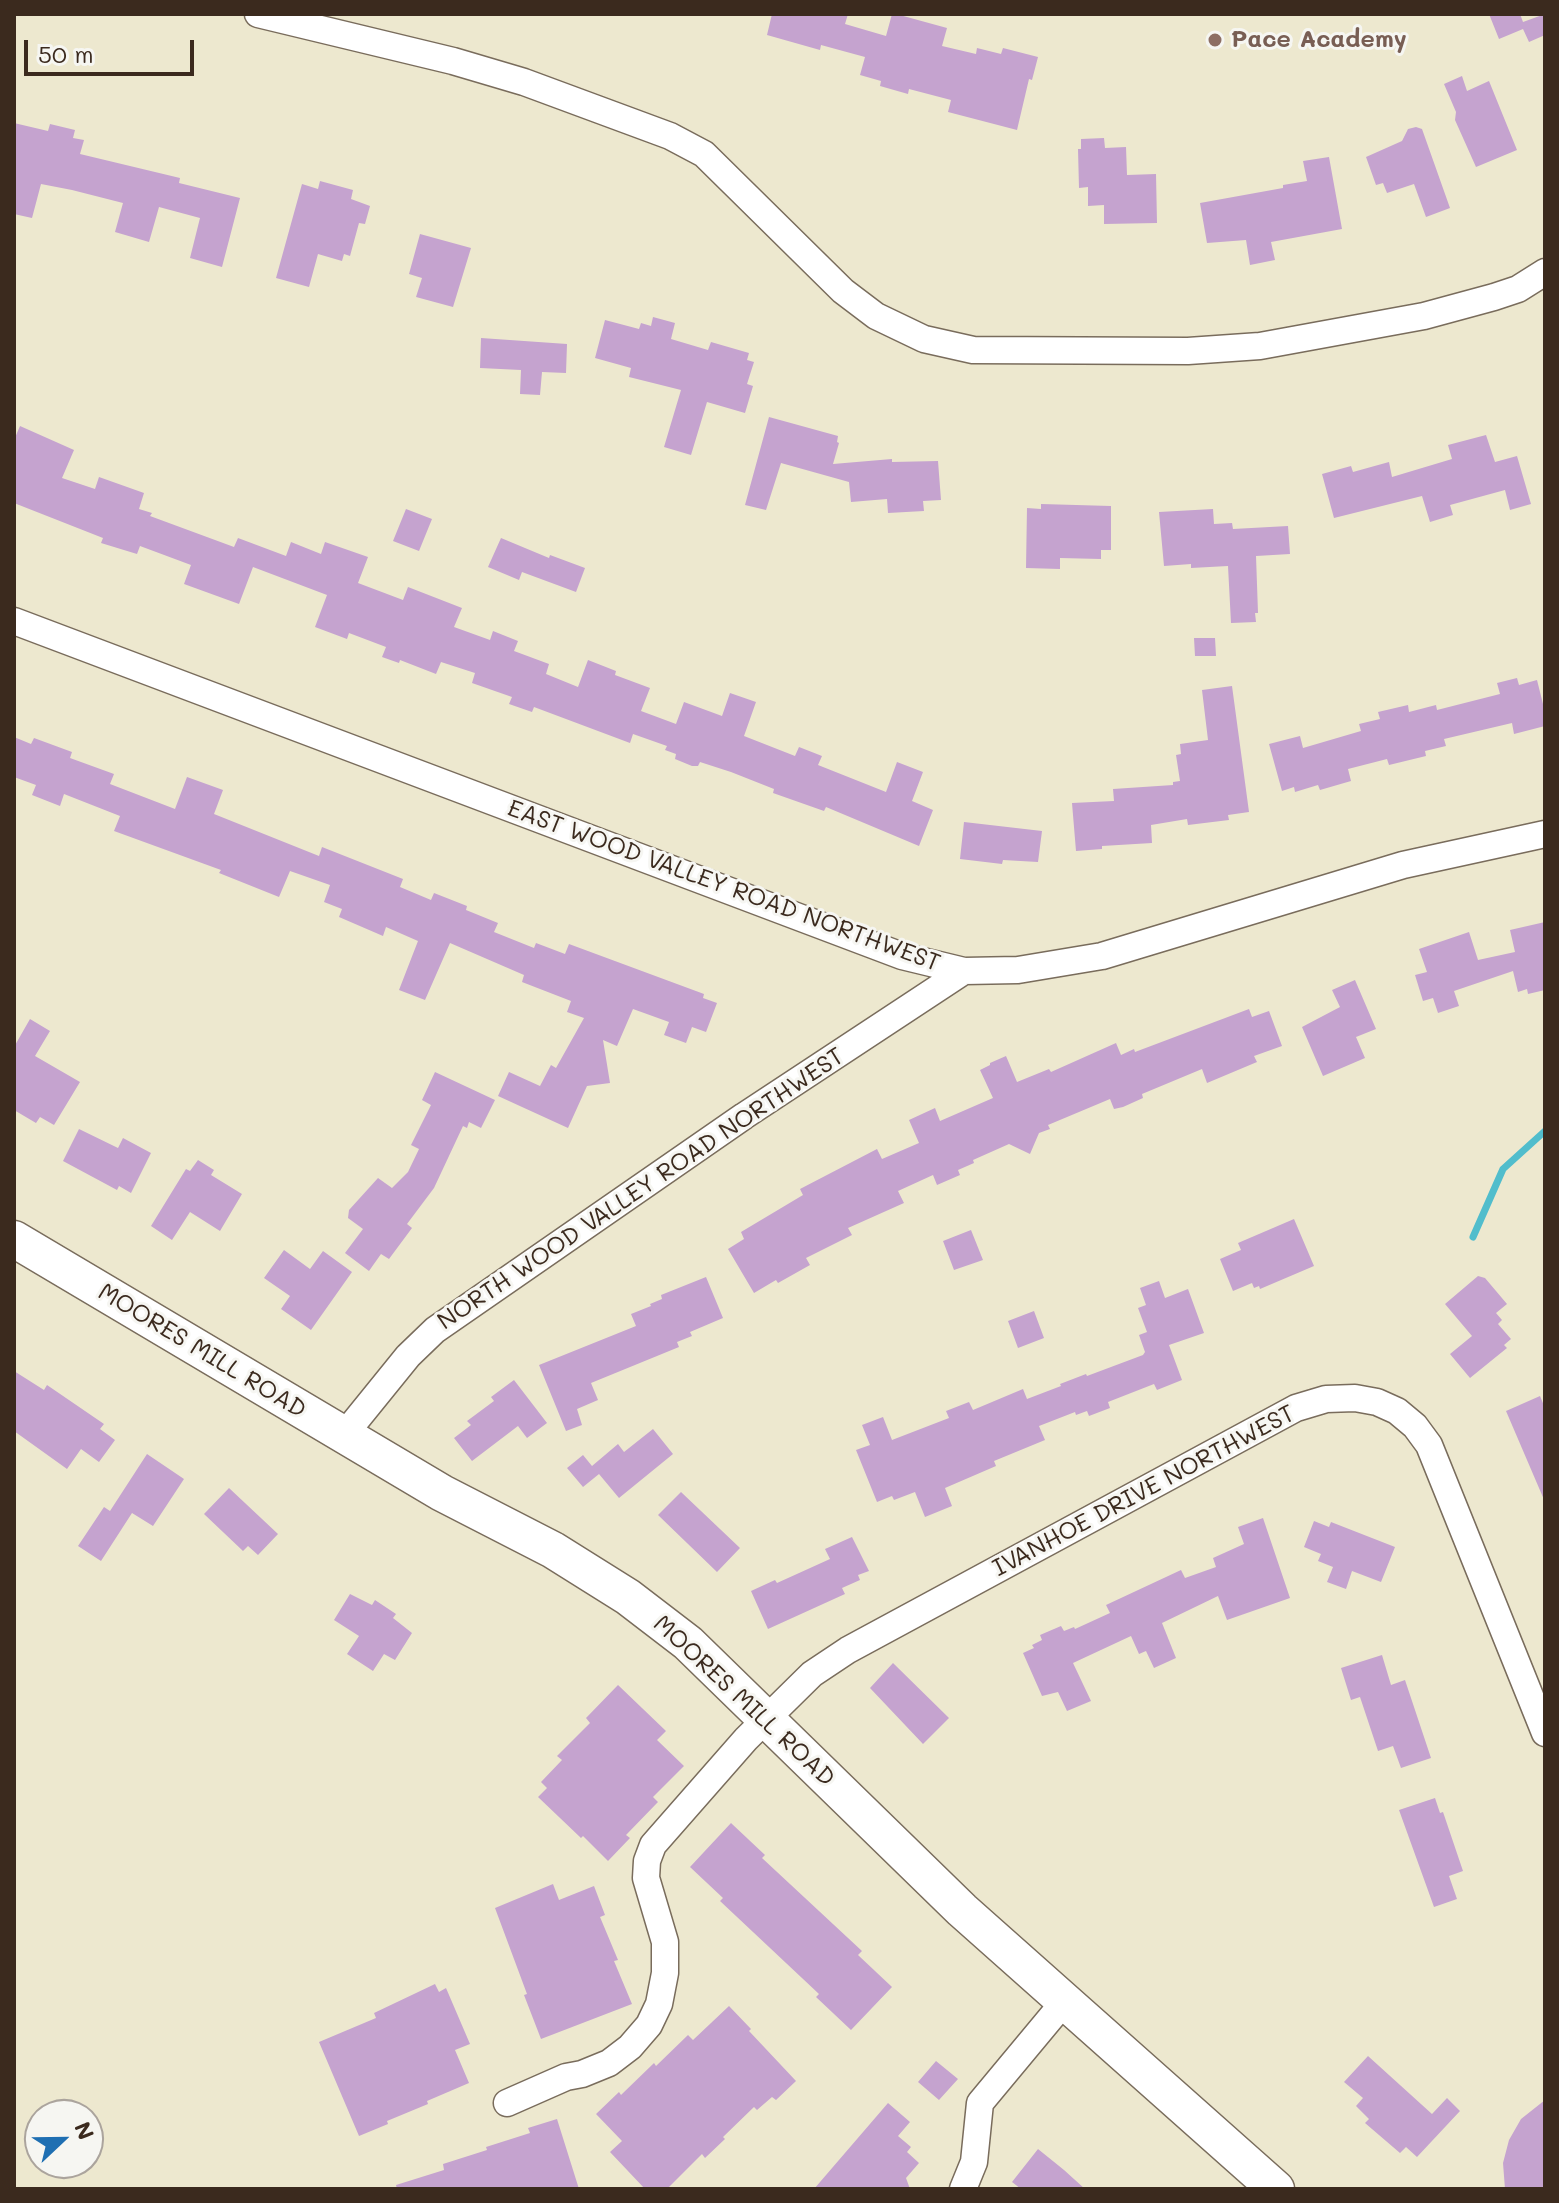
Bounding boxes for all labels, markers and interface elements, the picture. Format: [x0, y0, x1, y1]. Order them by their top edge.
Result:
scale bar [28, 24, 198, 74]
place label: Pace Academy [1231, 26, 1407, 54]
marker: Pace Academy [1206, 31, 1224, 49]
text: 50 m [38, 38, 94, 69]
street label: EAST WOOD VALLEY ROAD NORTHWEST [504, 794, 944, 978]
street label: NORTH WOOD VALLEY ROAD NORTHWEST [432, 1042, 850, 1336]
street label: MOORES MILL ROAD [93, 1277, 311, 1425]
street label: IVANHOE DRIVE NORTHWEST [988, 1399, 1300, 1583]
street label: MOORES MILL ROAD [647, 1609, 841, 1793]
north arrow [24, 2099, 104, 2179]
text: N [68, 2117, 101, 2144]

